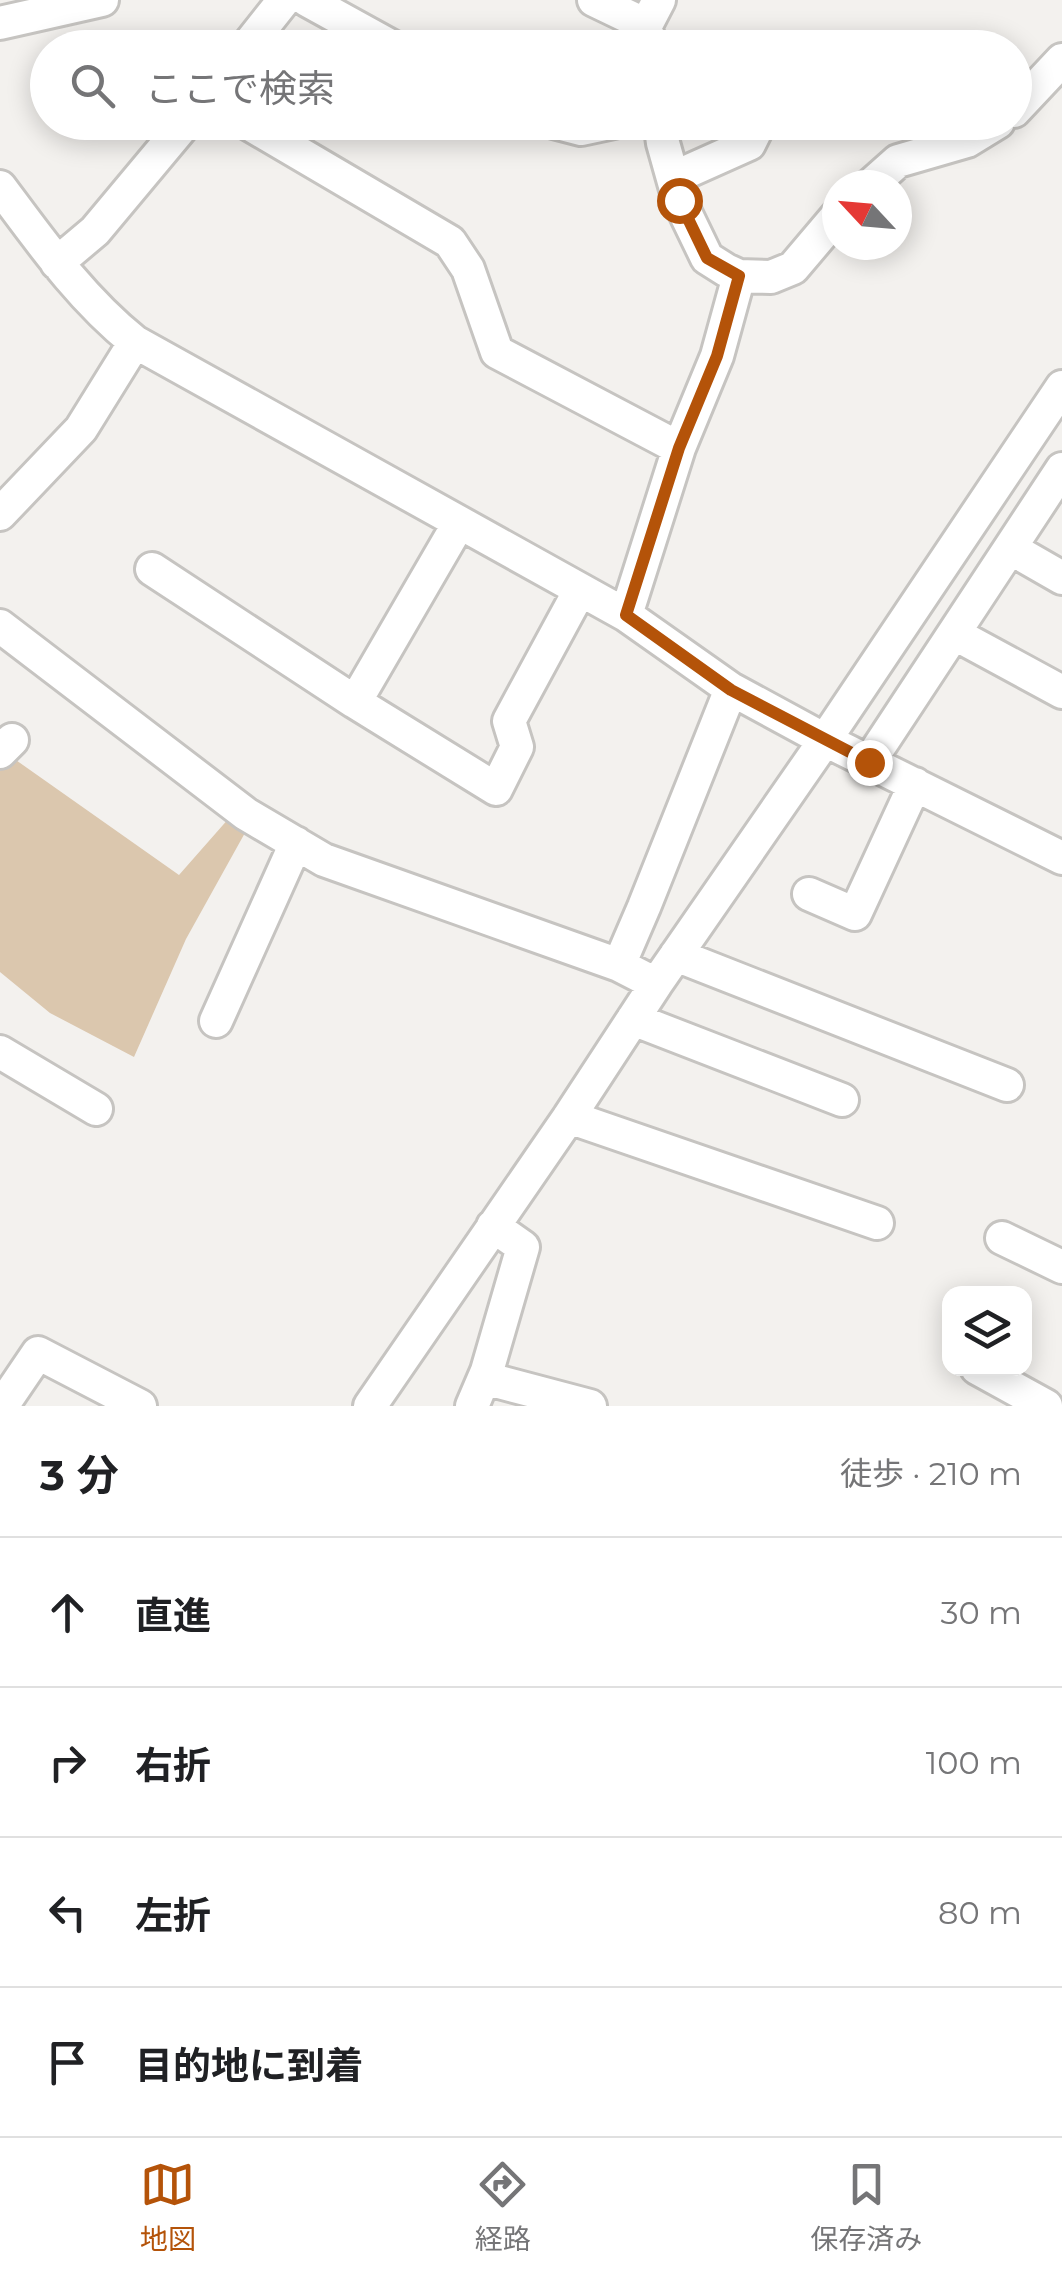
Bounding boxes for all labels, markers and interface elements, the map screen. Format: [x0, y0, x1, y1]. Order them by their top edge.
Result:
search box [30, 30, 1032, 140]
icon: search [65, 58, 120, 113]
text: ここで検索 [145, 65, 335, 112]
north arrow [822, 170, 912, 260]
route start [657, 178, 703, 224]
route end [847, 740, 893, 786]
map controls [942, 1286, 1032, 1376]
button: layers [942, 1286, 1032, 1376]
text: 3 分 [40, 1449, 119, 1501]
text: 徒歩 · 210 m [840, 1454, 1022, 1493]
icon: ahead [40, 1585, 95, 1640]
text: 直進 [135, 1592, 211, 1639]
text: 30 m [940, 1593, 1022, 1632]
icon: right [40, 1735, 95, 1790]
text: 右折 [135, 1742, 211, 1789]
text: 100 m [926, 1743, 1022, 1782]
icon: left [40, 1885, 95, 1940]
text: 左折 [135, 1892, 211, 1939]
text: 80 m [938, 1893, 1022, 1932]
icon: arrive [40, 2035, 95, 2090]
text: 目的地に到着 [135, 2042, 363, 2089]
tab: 地図 [140, 2157, 196, 2257]
tab: 経路 [475, 2157, 531, 2257]
tab: 保存済み [810, 2157, 922, 2257]

